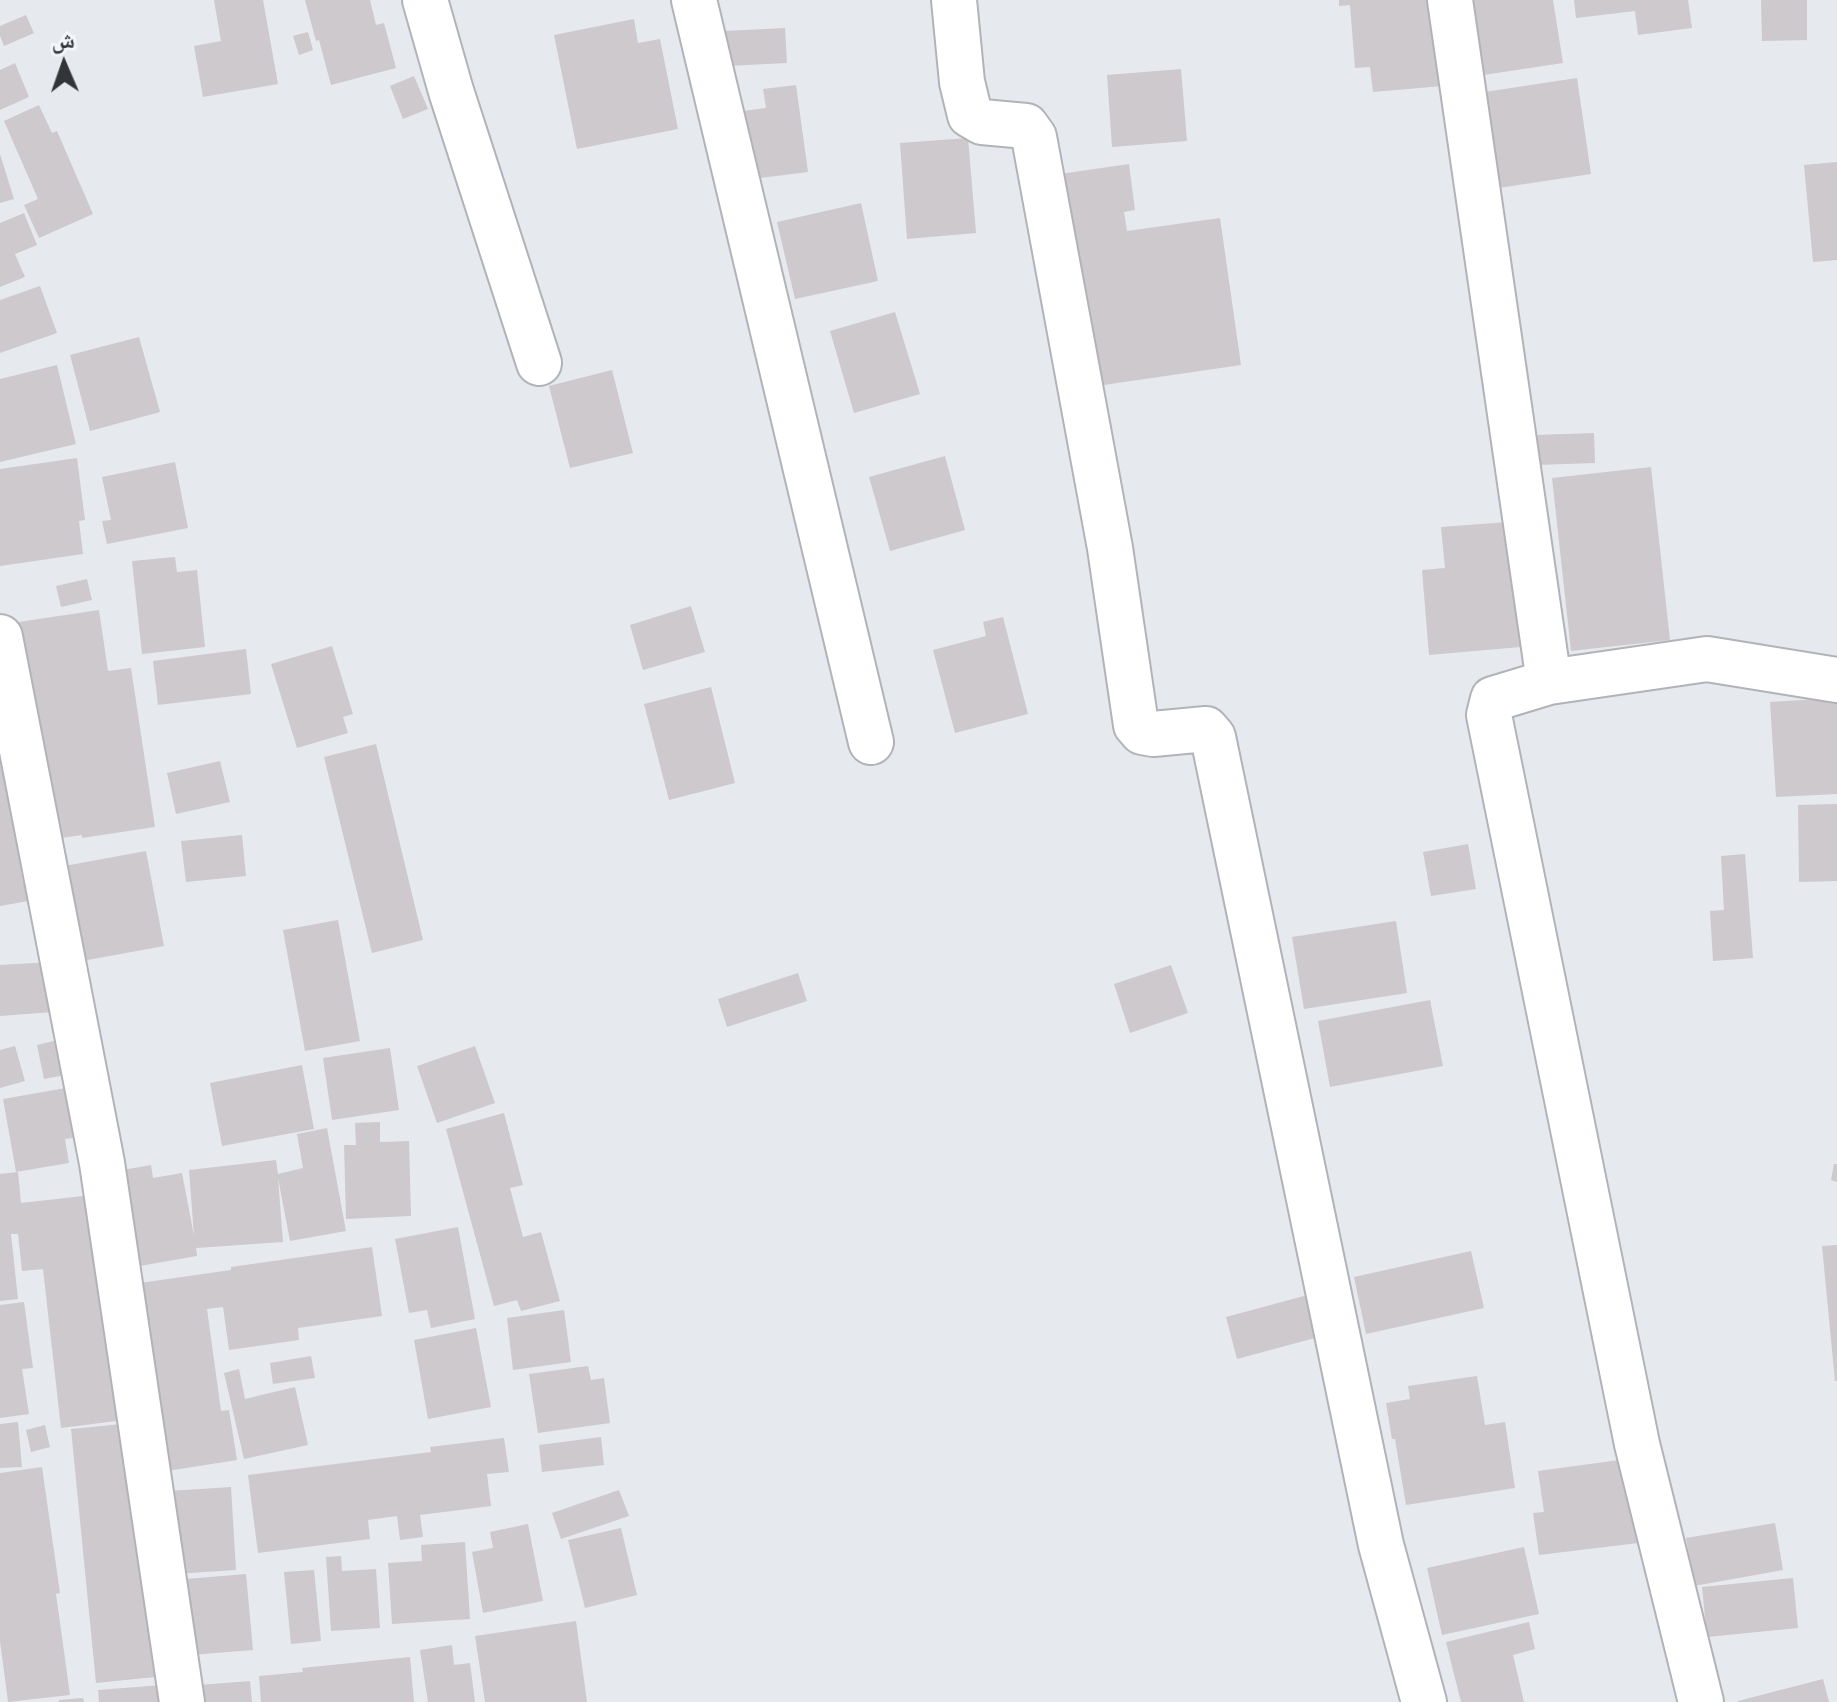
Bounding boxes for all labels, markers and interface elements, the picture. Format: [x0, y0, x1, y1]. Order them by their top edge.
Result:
north arrow [24, 24, 104, 104]
text: ش [51, 25, 75, 55]

